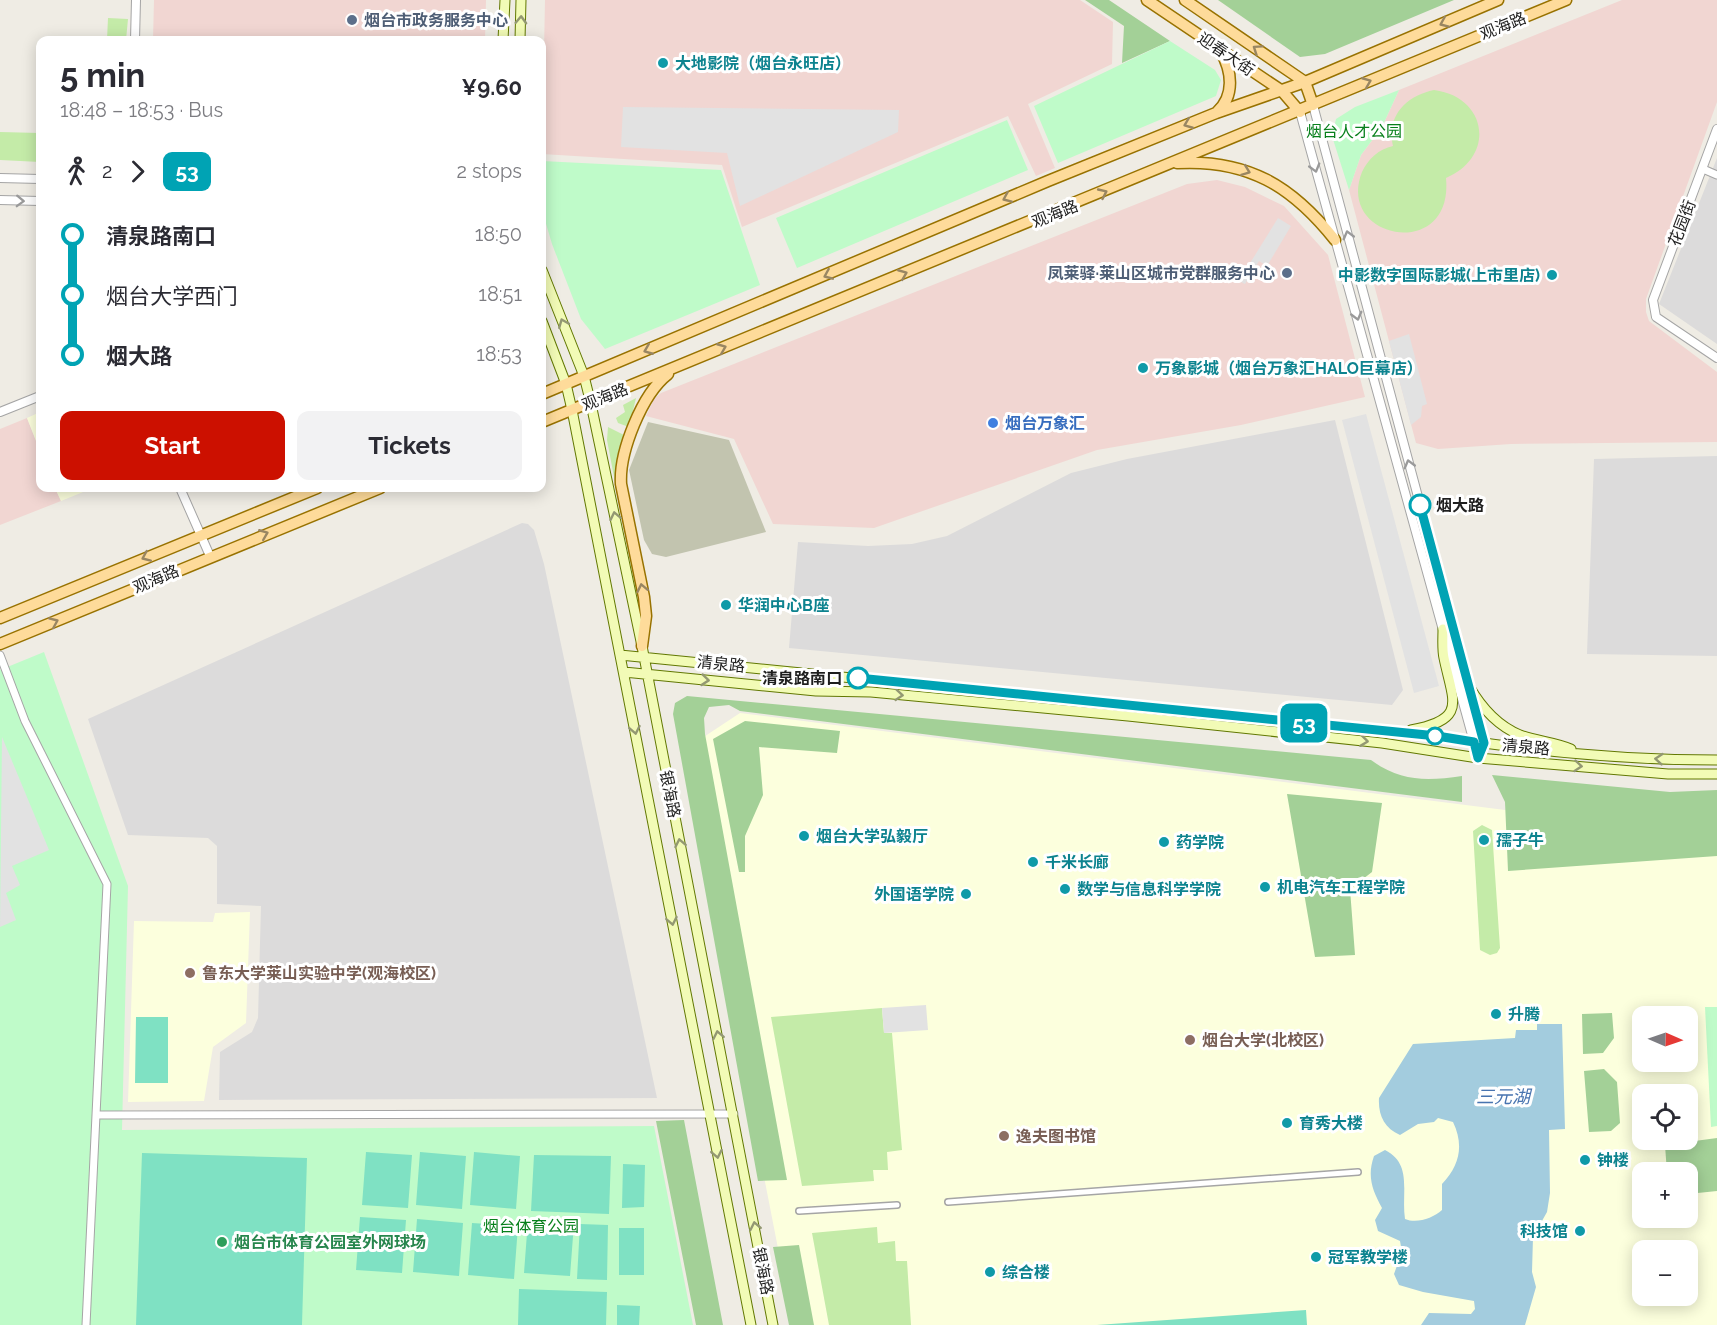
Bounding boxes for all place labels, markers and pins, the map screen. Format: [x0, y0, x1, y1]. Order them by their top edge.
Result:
place label: 烟台市政务服务中心 [364, 11, 508, 30]
marker: 烟台市政务服务中心 [345, 13, 359, 27]
place label: 大地影院（烟台永旺店） [675, 54, 851, 73]
marker: 大地影院（烟台永旺店） [656, 56, 670, 70]
place label: 凤莱驿·莱山区城市党群服务中心 [1047, 264, 1275, 283]
marker: 凤莱驿·莱山区城市党群服务中心 [1280, 266, 1294, 280]
place label: 中影数字国际影城(上市里店) [1338, 266, 1540, 285]
marker: 中影数字国际影城(上市里店) [1545, 268, 1559, 282]
place label: 万象影城（烟台万象汇HALO巨幕店） [1155, 359, 1423, 378]
marker: 万象影城（烟台万象汇HALO巨幕店） [1136, 361, 1150, 375]
place label: 烟台万象汇 [1005, 414, 1085, 433]
marker: 烟台万象汇 [986, 416, 1000, 430]
marker: 烟大路 [1409, 494, 1431, 516]
place label: 烟大路 [1436, 496, 1484, 515]
place label: 华润中心B座 [738, 596, 829, 615]
marker: 华润中心B座 [719, 598, 733, 612]
marker: 清泉路南口 [847, 667, 869, 689]
place label: 清泉路南口 [762, 669, 842, 688]
unlabelled marker [1426, 727, 1444, 745]
place label: 烟台大学弘毅厅 [816, 827, 928, 846]
marker: 烟台大学弘毅厅 [797, 829, 811, 843]
place label: 孺子牛 [1496, 831, 1544, 850]
place label: 药学院 [1176, 833, 1224, 852]
marker: 孺子牛 [1477, 833, 1491, 847]
marker: 药学院 [1157, 835, 1171, 849]
place label: 千米长廊 [1045, 853, 1109, 872]
marker: 千米长廊 [1026, 855, 1040, 869]
place label: 机电汽车工程学院 [1277, 878, 1405, 897]
place label: 数学与信息科学学院 [1077, 880, 1221, 899]
marker: 机电汽车工程学院 [1258, 880, 1272, 894]
marker: 数学与信息科学学院 [1058, 882, 1072, 896]
place label: 外国语学院 [874, 885, 954, 904]
marker: 外国语学院 [959, 887, 973, 901]
place label: 鲁东大学莱山实验中学(观海校区) [202, 964, 436, 983]
marker: 鲁东大学莱山实验中学(观海校区) [183, 966, 197, 980]
place label: 升腾 [1508, 1005, 1540, 1024]
marker: 升腾 [1489, 1007, 1503, 1021]
place label: 烟台大学(北校区) [1202, 1031, 1324, 1050]
marker: 烟台大学(北校区) [1183, 1033, 1197, 1047]
place label: 育秀大楼 [1299, 1114, 1363, 1133]
marker: 育秀大楼 [1280, 1116, 1294, 1130]
place label: 逸夫图书馆 [1016, 1127, 1096, 1146]
marker: 逸夫图书馆 [997, 1129, 1011, 1143]
place label: 钟楼 [1597, 1151, 1629, 1170]
marker: 钟楼 [1578, 1153, 1592, 1167]
place label: 科技馆 [1520, 1222, 1568, 1241]
marker: 科技馆 [1573, 1224, 1587, 1238]
place label: 烟台市体育公园室外网球场 [234, 1233, 426, 1252]
marker: 烟台市体育公园室外网球场 [215, 1235, 229, 1249]
place label: 冠军教学楼 [1328, 1248, 1408, 1267]
marker: 冠军教学楼 [1309, 1250, 1323, 1264]
place label: 综合楼 [1002, 1263, 1050, 1282]
marker: 综合楼 [983, 1265, 997, 1279]

